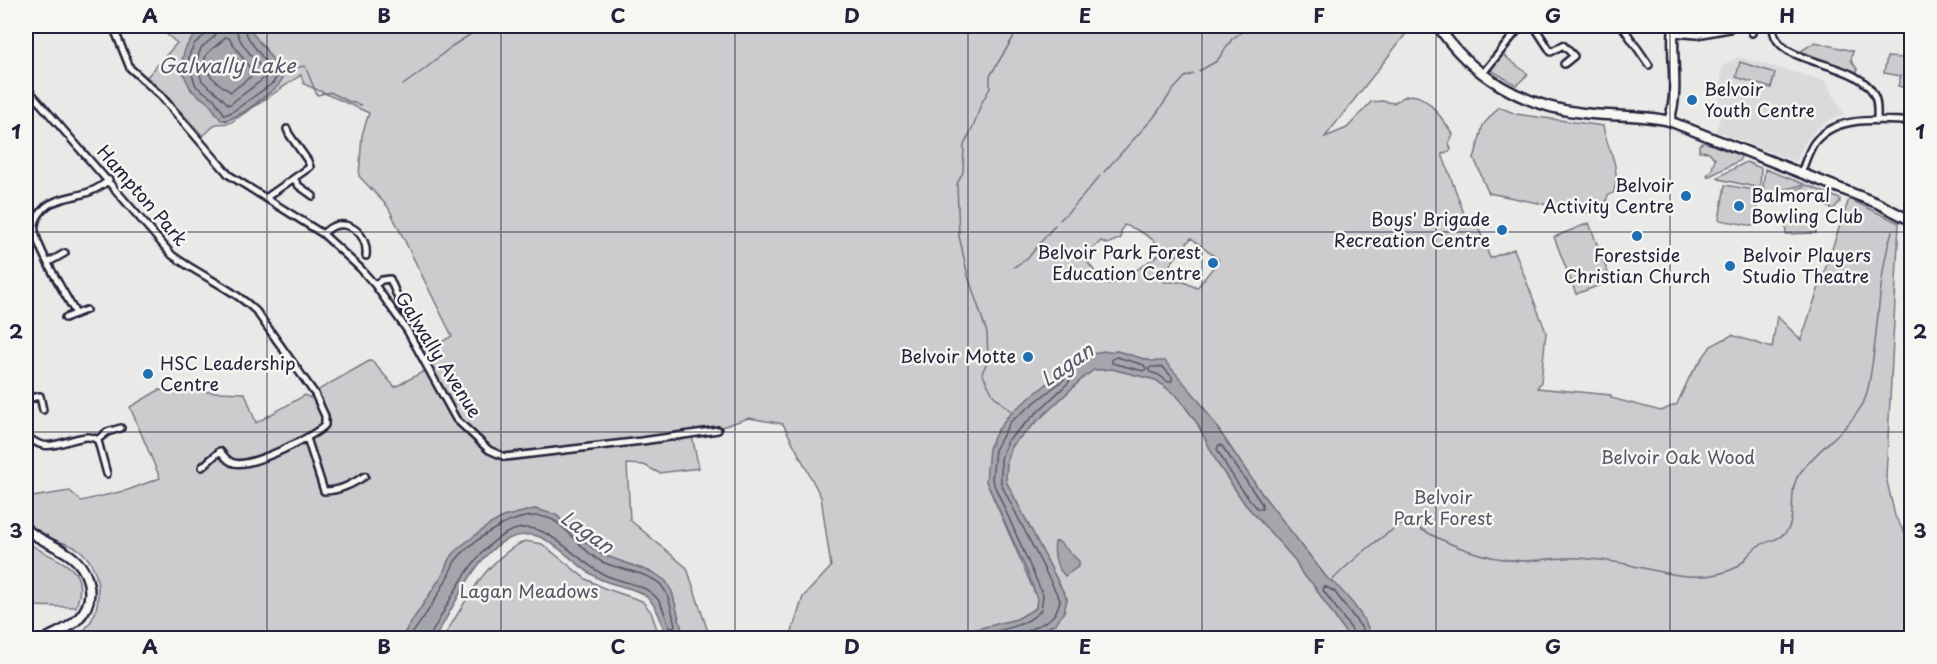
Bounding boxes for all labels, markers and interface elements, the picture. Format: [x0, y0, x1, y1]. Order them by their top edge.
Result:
text: A [142, 0, 158, 30]
text: B [377, 0, 391, 30]
text: C [610, 0, 626, 30]
text: D [844, 0, 860, 30]
text: E [1079, 0, 1091, 30]
text: F [1313, 0, 1325, 30]
text: G [1545, 0, 1561, 30]
text: H [1779, 0, 1795, 30]
water label: Galwally Lake [158, 50, 297, 80]
place label: Belvoir Youth Centre [1704, 75, 1815, 123]
marker: Belvoir Youth Centre [1685, 93, 1699, 107]
text: 1 [11, 116, 21, 146]
text: 1 [1915, 116, 1925, 146]
street label: Hampton Park [92, 139, 195, 252]
place label: Belvoir Activity Centre [1543, 171, 1675, 219]
place label: Balmoral Bowling Club [1751, 181, 1863, 229]
marker: Belvoir Activity Centre [1679, 189, 1693, 203]
marker: Balmoral Bowling Club [1732, 199, 1746, 213]
place label: Boys' Brigade Recreation Centre [1334, 205, 1490, 253]
marker: Boys' Brigade Recreation Centre [1495, 223, 1509, 237]
marker: Forestside Christian Church [1630, 229, 1644, 243]
place label: Belvoir Park Forest Education Centre [1037, 238, 1201, 286]
place label: Forestside Christian Church [1564, 241, 1710, 289]
place label: Belvoir Players Studio Theatre [1742, 241, 1871, 289]
marker: Belvoir Park Forest Education Centre [1206, 256, 1220, 270]
marker: Belvoir Players Studio Theatre [1723, 259, 1737, 273]
street label: Galwally Avenue [390, 286, 489, 423]
text: 2 [9, 316, 23, 346]
text: 2 [1913, 316, 1927, 346]
water label: Lagan [1034, 335, 1100, 393]
place label: Belvoir Motte [900, 342, 1016, 369]
place label: HSC Leadership Centre [160, 349, 296, 397]
marker: Belvoir Motte [1021, 350, 1035, 364]
marker: HSC Leadership Centre [141, 367, 155, 381]
park label: Belvoir Oak Wood [1601, 443, 1755, 470]
park label: Belvoir Park Forest [1394, 483, 1492, 531]
water label: Lagan [555, 502, 621, 561]
text: 3 [9, 515, 23, 545]
text: 3 [1913, 515, 1927, 545]
park label: Lagan Meadows [460, 577, 598, 604]
text: A [142, 631, 158, 661]
text: B [377, 631, 391, 661]
text: C [610, 631, 626, 661]
text: D [844, 631, 860, 661]
text: E [1079, 631, 1091, 661]
text: F [1313, 631, 1325, 661]
text: G [1545, 631, 1561, 661]
text: H [1779, 631, 1795, 661]

